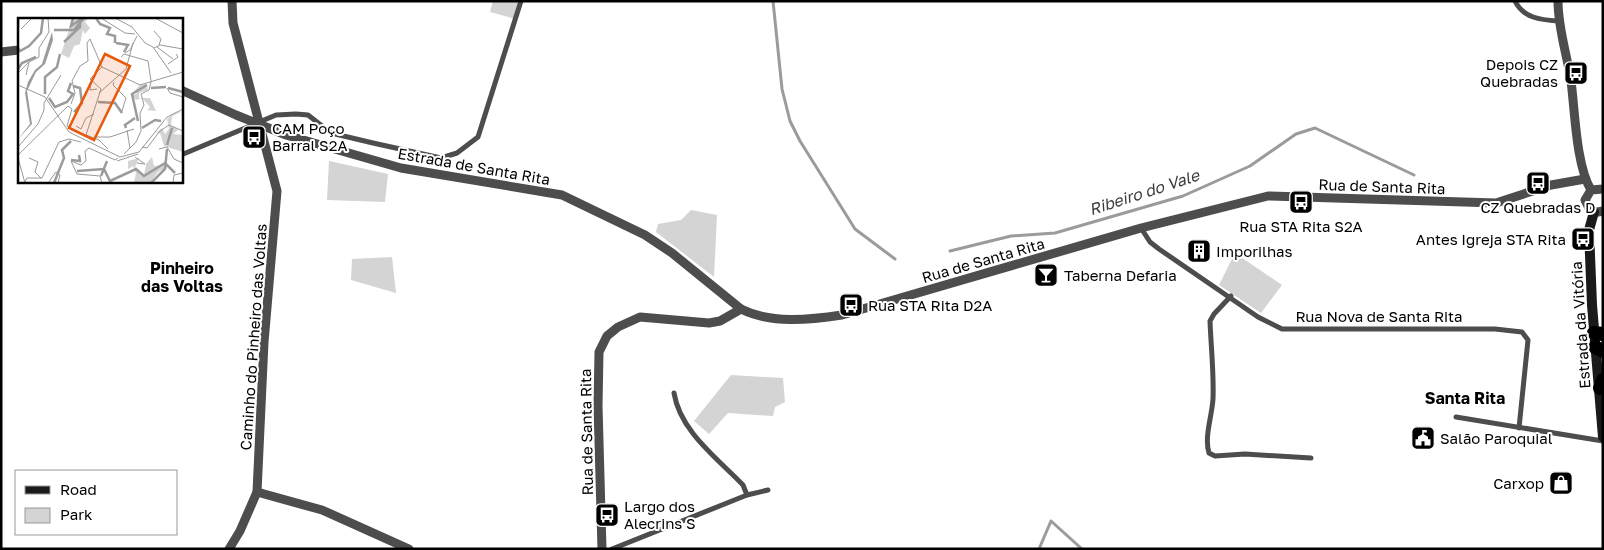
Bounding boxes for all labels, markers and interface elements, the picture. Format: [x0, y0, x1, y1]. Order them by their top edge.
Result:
inset map [18, 18, 182, 182]
place label: Depois CZ Quebradas [1480, 55, 1558, 90]
bus stop icon: Depois CZ Quebradas [1563, 60, 1589, 86]
place label: CAM Poço Barral S2A [272, 119, 347, 154]
bus stop icon: CAM Poço Barral S2A [241, 124, 267, 150]
street label: Estrada de Santa Rita [396, 144, 552, 188]
water label: Ribeiro do Vale [1086, 164, 1203, 219]
bus stop icon: CZ Quebradas D [1525, 170, 1551, 196]
street label: Rua de Santa Rita [1318, 175, 1446, 197]
bus stop icon: Rua STA Rita S2A [1288, 189, 1314, 215]
place label: CZ Quebradas D [1481, 198, 1595, 216]
place label: Rua STA Rita S2A [1239, 217, 1363, 235]
street label: Caminho do Pinheiro das Voltas [236, 223, 270, 451]
bus stop icon: Antes Igreja STA Rita [1570, 226, 1596, 252]
place label: Antes Igreja STA Rita [1416, 230, 1566, 248]
street label: Rua de Santa Rita [920, 234, 1046, 286]
building icon: Imporilhas [1186, 238, 1212, 264]
place label: Imporilhas [1216, 242, 1293, 260]
district label: Pinheiro das Voltas [141, 258, 223, 296]
street label: Estrada da Vitória [1567, 261, 1593, 389]
bar icon: Taberna Defaria [1033, 262, 1059, 288]
place label: Taberna Defaria [1064, 266, 1177, 284]
bus stop icon: Rua STA Rita D2A [838, 292, 864, 318]
place label: Rua STA Rita D2A [868, 296, 992, 314]
street label: Rua Nova de Santa Rita [1295, 307, 1463, 325]
street label: Rua de Santa Rita [576, 368, 596, 496]
district label: Santa Rita [1425, 388, 1505, 408]
public building icon: Salão Paroquial [1410, 425, 1436, 451]
place label: Salão Paroquial [1440, 429, 1553, 447]
legend [15, 470, 178, 535]
shop icon: Carxop [1548, 470, 1574, 496]
place label: Carxop [1493, 474, 1544, 492]
text: Road [60, 480, 97, 498]
place label: Largo dos Alecrins S [624, 497, 696, 532]
bus stop icon: Largo dos Alecrins S [594, 502, 620, 528]
text: Park [60, 505, 93, 523]

